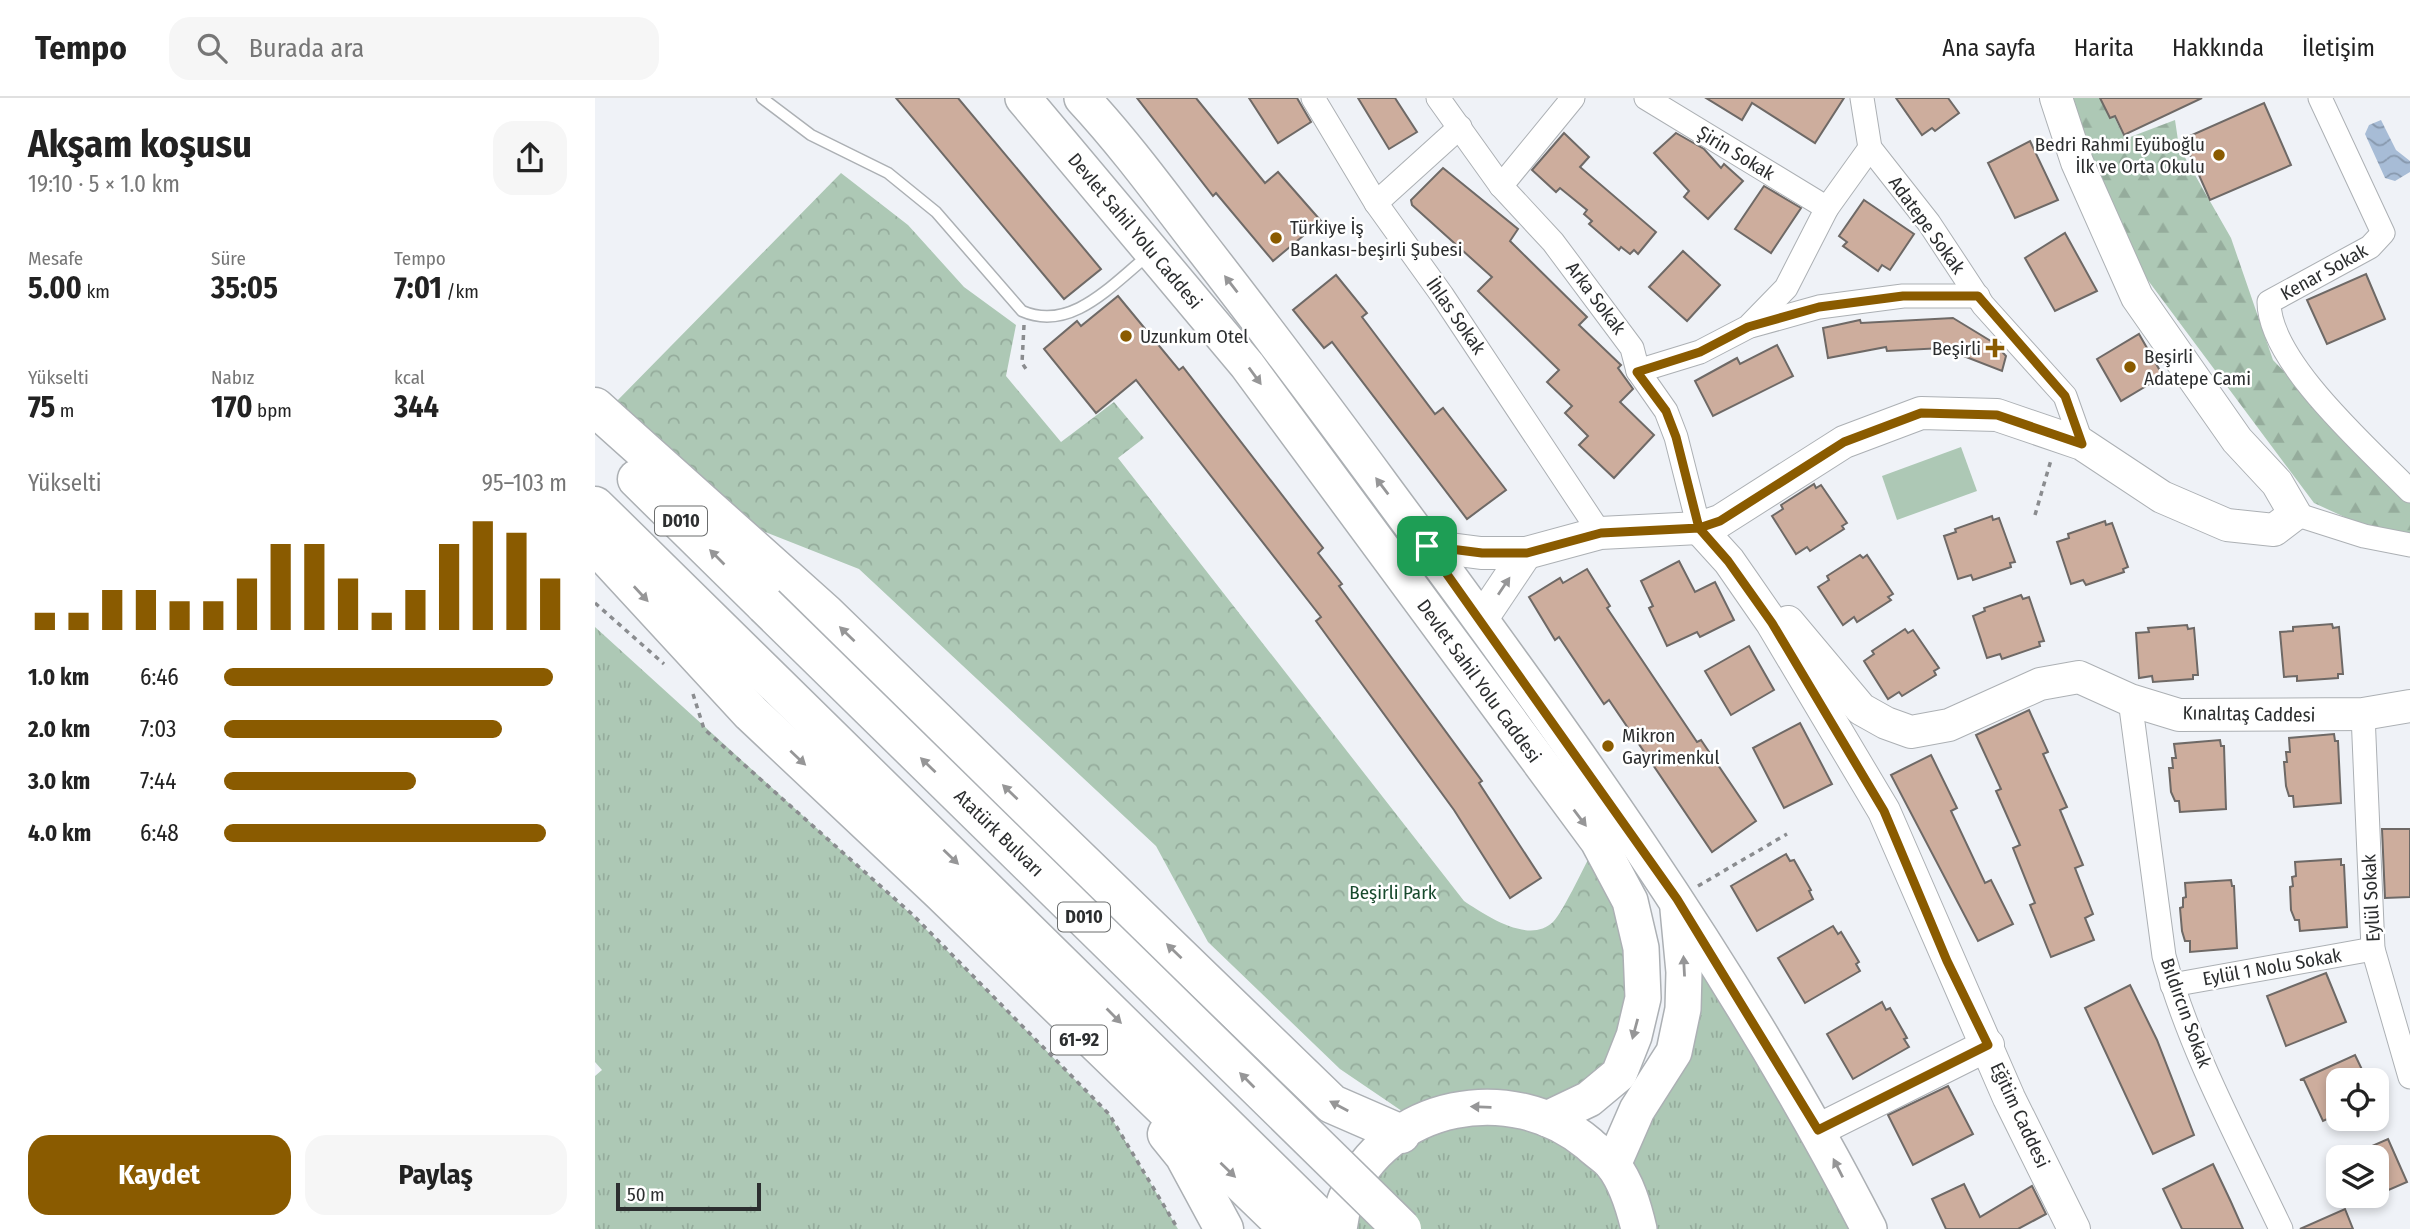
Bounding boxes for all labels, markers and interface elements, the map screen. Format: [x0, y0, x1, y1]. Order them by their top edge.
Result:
search box [169, 17, 659, 80]
text: Tempo [35, 28, 127, 68]
icon: search [193, 29, 231, 67]
text: Burada ara [249, 33, 364, 64]
text: Ana sayfa [1942, 34, 2036, 62]
text: Harita [2074, 34, 2134, 62]
text: Hakkında [2172, 34, 2264, 62]
text: İletişim [2302, 34, 2375, 62]
text: Akşam koşusu [28, 121, 252, 167]
button: share [493, 121, 567, 195]
street label: Şirin Sokak [1693, 121, 1779, 185]
place label: Bedri Rahmi Eyüboğlu İlk ve Orta Okulu [2035, 133, 2205, 178]
marker: Bedri Rahmi Eyüboğlu İlk ve Orta Okulu [2211, 147, 2227, 163]
street label: Devlet Sahil Yolu Caddesi [1063, 149, 1207, 313]
text: 19:10 · 5 × 1.0 km [28, 170, 180, 198]
street label: Adatepe Sokak [1884, 172, 1970, 278]
place label: Türkiye İş Bankası-beşirli Şubesi [1290, 216, 1462, 261]
marker: Türkiye İş Bankası-beşirli Şubesi [1268, 230, 1284, 246]
street label: Kenar Sokak [2277, 239, 2372, 305]
text: Mesafe [28, 247, 83, 270]
text: Süre [211, 247, 246, 270]
text: Tempo [394, 247, 446, 270]
street label: Arka Sokak [1561, 257, 1631, 339]
text: 5.00 [28, 270, 82, 306]
text: 35:05 [211, 270, 278, 306]
text: 7:01 [394, 270, 442, 306]
street label: İhlas Sokak [1421, 273, 1491, 359]
one-way arrow [1224, 276, 1239, 294]
text: km [82, 280, 110, 303]
text: /km [442, 280, 479, 303]
place label: Uzunkum Otel [1140, 325, 1248, 348]
marker: Uzunkum Otel [1118, 328, 1134, 344]
place label: Beşirli [1932, 337, 1981, 360]
marker: Beşirli [1987, 340, 2003, 356]
place label: Beşirli Adatepe Cami [2144, 345, 2251, 390]
marker: Beşirli Adatepe Cami [2122, 359, 2138, 375]
text: Yükselti [28, 366, 89, 389]
text: Nabız [211, 366, 254, 389]
text: kcal [394, 366, 425, 389]
one-way arrow [1248, 367, 1262, 385]
text: 75 [28, 389, 55, 425]
text: 170 [211, 389, 253, 425]
text: 344 [394, 389, 439, 425]
text: m [55, 399, 74, 422]
text: bpm [253, 399, 292, 422]
text: Yükselti [28, 469, 102, 497]
text: 95–103 m [482, 469, 567, 497]
one-way arrow [1376, 477, 1390, 495]
road number: D010 [655, 506, 707, 536]
pin [1397, 516, 1457, 576]
icon: arrive [1408, 527, 1446, 565]
one-way arrow [709, 549, 725, 565]
one-way arrow [1497, 577, 1511, 595]
one-way arrow [633, 585, 649, 603]
street label: Devlet Sahil Yolu Caddesi [1412, 595, 1546, 767]
one-way arrow [839, 627, 856, 643]
text: 1.0 km [28, 663, 89, 691]
text: 6:46 [140, 663, 179, 691]
street label: Kınalıtaş Caddesi [2182, 701, 2316, 727]
text: 2.0 km [28, 715, 90, 743]
text: 7:03 [140, 715, 176, 743]
place label: Mikron Gayrimenkul [1622, 724, 1720, 769]
marker: Mikron Gayrimenkul [1600, 738, 1616, 754]
one-way arrow [789, 750, 807, 766]
one-way arrow [920, 756, 937, 773]
text: 3.0 km [28, 767, 90, 795]
text: 7:44 [140, 767, 176, 795]
one-way arrow [1002, 784, 1019, 801]
street label: Atatürk Bulvarı [949, 785, 1049, 881]
one-way arrow [1573, 808, 1588, 826]
text: 4.0 km [28, 819, 91, 847]
text: 6:48 [140, 819, 179, 847]
one-way arrow [942, 849, 959, 865]
street label: Eylül Sokak [2357, 854, 2385, 942]
park label: Beşirli Park [1349, 881, 1437, 904]
road number: D010 [1058, 902, 1110, 932]
one-way arrow [1166, 943, 1183, 959]
street label: Eylül 1 Nolu Sokak [2201, 943, 2343, 991]
one-way arrow [1678, 955, 1689, 977]
street label: Bıldırcın Sokak [2156, 955, 2216, 1071]
one-way arrow [1106, 1007, 1123, 1024]
one-way arrow [1629, 1018, 1640, 1040]
road number: 61-92 [1051, 1026, 1107, 1055]
street label: Eğitim Caddesi [1986, 1059, 2054, 1171]
map controls [2326, 1068, 2389, 1208]
button: locate [2326, 1068, 2389, 1131]
one-way arrow [1239, 1072, 1256, 1088]
one-way arrow [1329, 1101, 1349, 1112]
one-way arrow [1469, 1101, 1491, 1112]
button: Kaydet [28, 1135, 291, 1215]
button: Paylaş [305, 1135, 567, 1215]
button: layers [2326, 1145, 2389, 1208]
one-way arrow [1832, 1158, 1843, 1178]
one-way arrow [1219, 1162, 1236, 1179]
scale bar [616, 1180, 761, 1212]
text: 50 m [627, 1183, 665, 1206]

